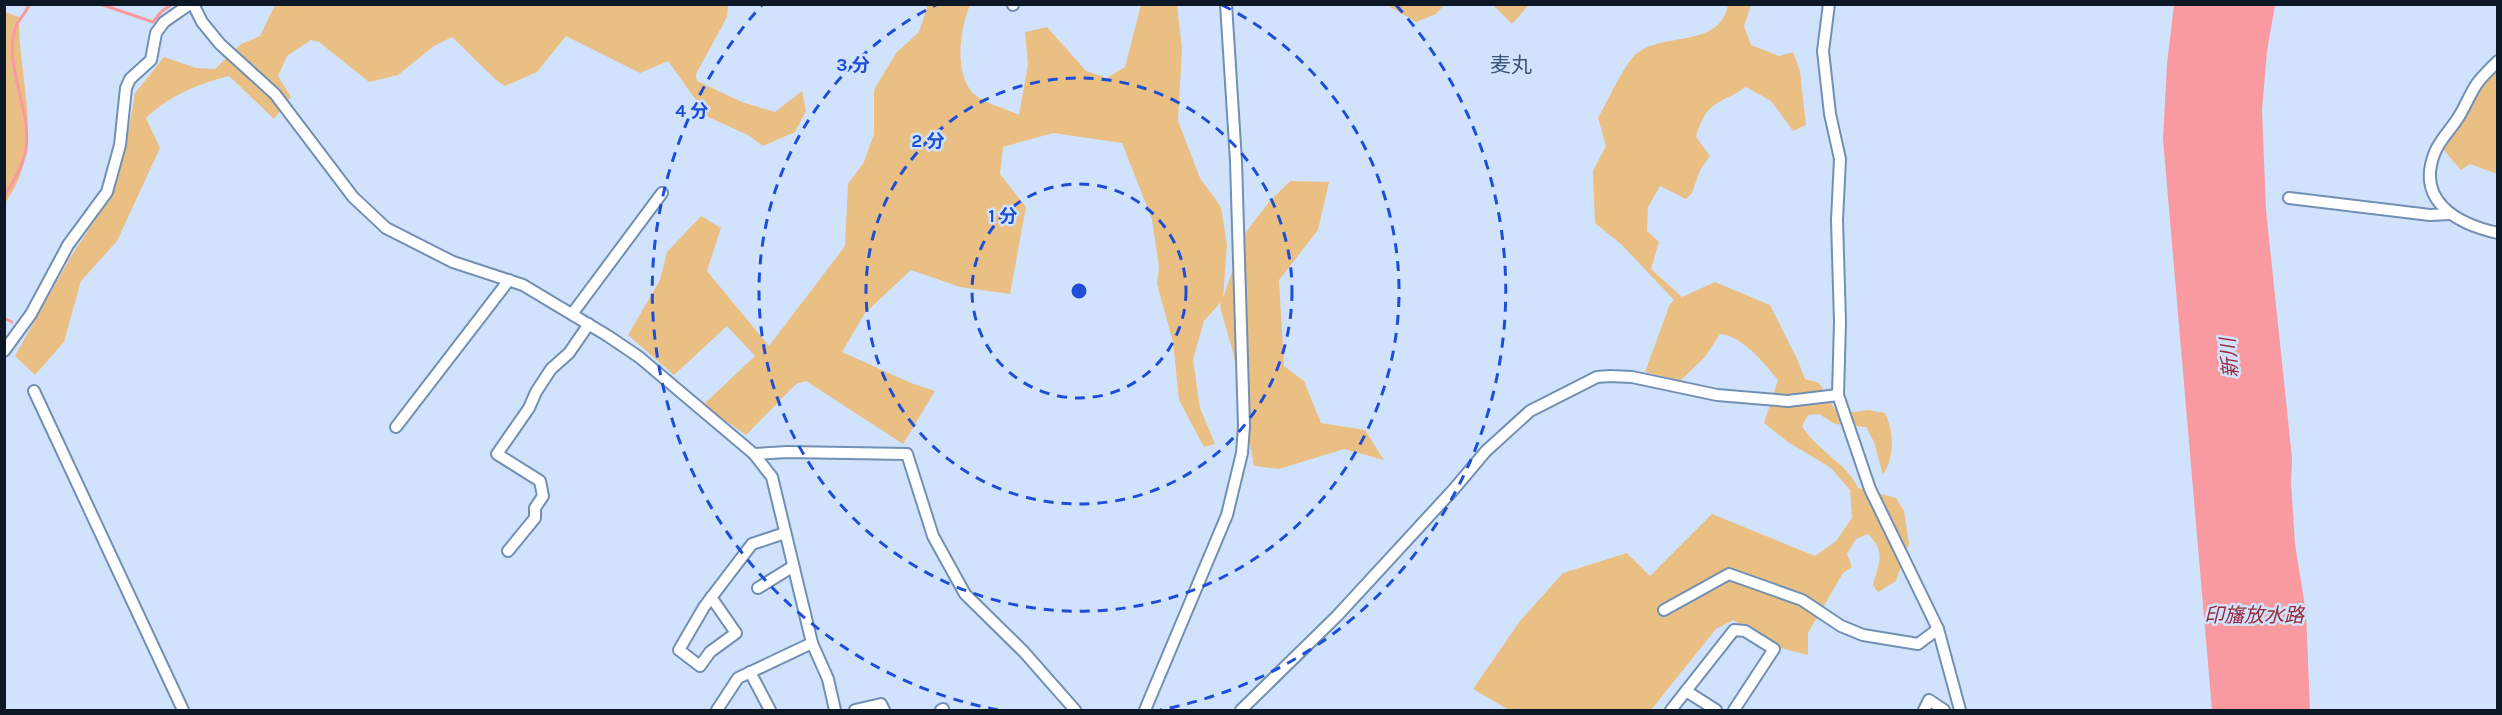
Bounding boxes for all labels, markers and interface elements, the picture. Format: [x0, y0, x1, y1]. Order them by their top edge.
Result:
district label: 麦丸 [1490, 53, 1532, 77]
text: 3 分 [836, 54, 870, 76]
text: 4 分 [675, 100, 709, 122]
text: 2 分 [911, 130, 945, 152]
text: 1 分 [989, 205, 1017, 227]
centre of rings [1069, 281, 1089, 301]
water label: 新川 [2216, 335, 2243, 379]
water label: 印旛放水路 [2204, 604, 2306, 627]

